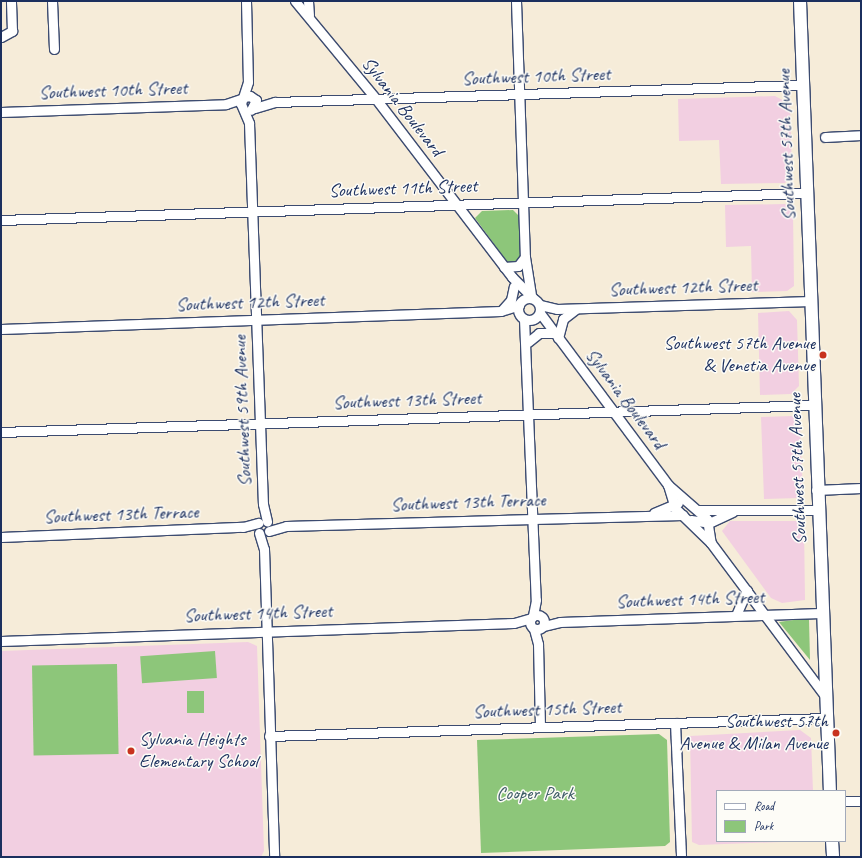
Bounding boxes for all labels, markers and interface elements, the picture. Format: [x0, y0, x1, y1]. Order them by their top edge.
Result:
street label: Sylvania Boulevard [356, 53, 448, 161]
street label: Southwest 10th Street [461, 63, 611, 91]
street label: Southwest 57th Avenue [773, 69, 801, 221]
street label: Southwest 10th Street [38, 77, 188, 105]
street label: Southwest 11th Street [328, 175, 478, 203]
street label: Southwest 12th Street [608, 274, 758, 302]
street label: Southwest 12th Street [175, 289, 325, 317]
place label: Southwest 57th Avenue & Venetia Avenue [664, 333, 815, 377]
street label: Southwest 59th Avenue [229, 335, 257, 487]
street label: Sylvania Boulevard [580, 344, 670, 454]
marker: Southwest 57th Avenue & Venetia Avenue [818, 350, 828, 360]
street label: Southwest 13th Street [332, 387, 482, 415]
street label: Southwest 57th Avenue [784, 393, 812, 545]
street label: Southwest 13th Terrace [390, 489, 546, 517]
street label: Southwest 13th Terrace [43, 501, 199, 529]
street label: Southwest 14th Street [615, 586, 765, 614]
street label: Southwest 14th Street [183, 600, 333, 628]
street label: Southwest 15th Street [472, 696, 622, 724]
place label: Southwest 57th Avenue & Milan Avenue [679, 711, 828, 755]
marker: Southwest 57th Avenue & Milan Avenue [831, 728, 841, 738]
place label: Sylvania Heights Elementary School [139, 729, 258, 773]
marker: Sylvania Heights Elementary School [126, 746, 136, 756]
park label: Cooper Park [496, 783, 574, 805]
legend [716, 790, 846, 842]
text: Road [754, 798, 774, 814]
text: Park [754, 818, 773, 834]

